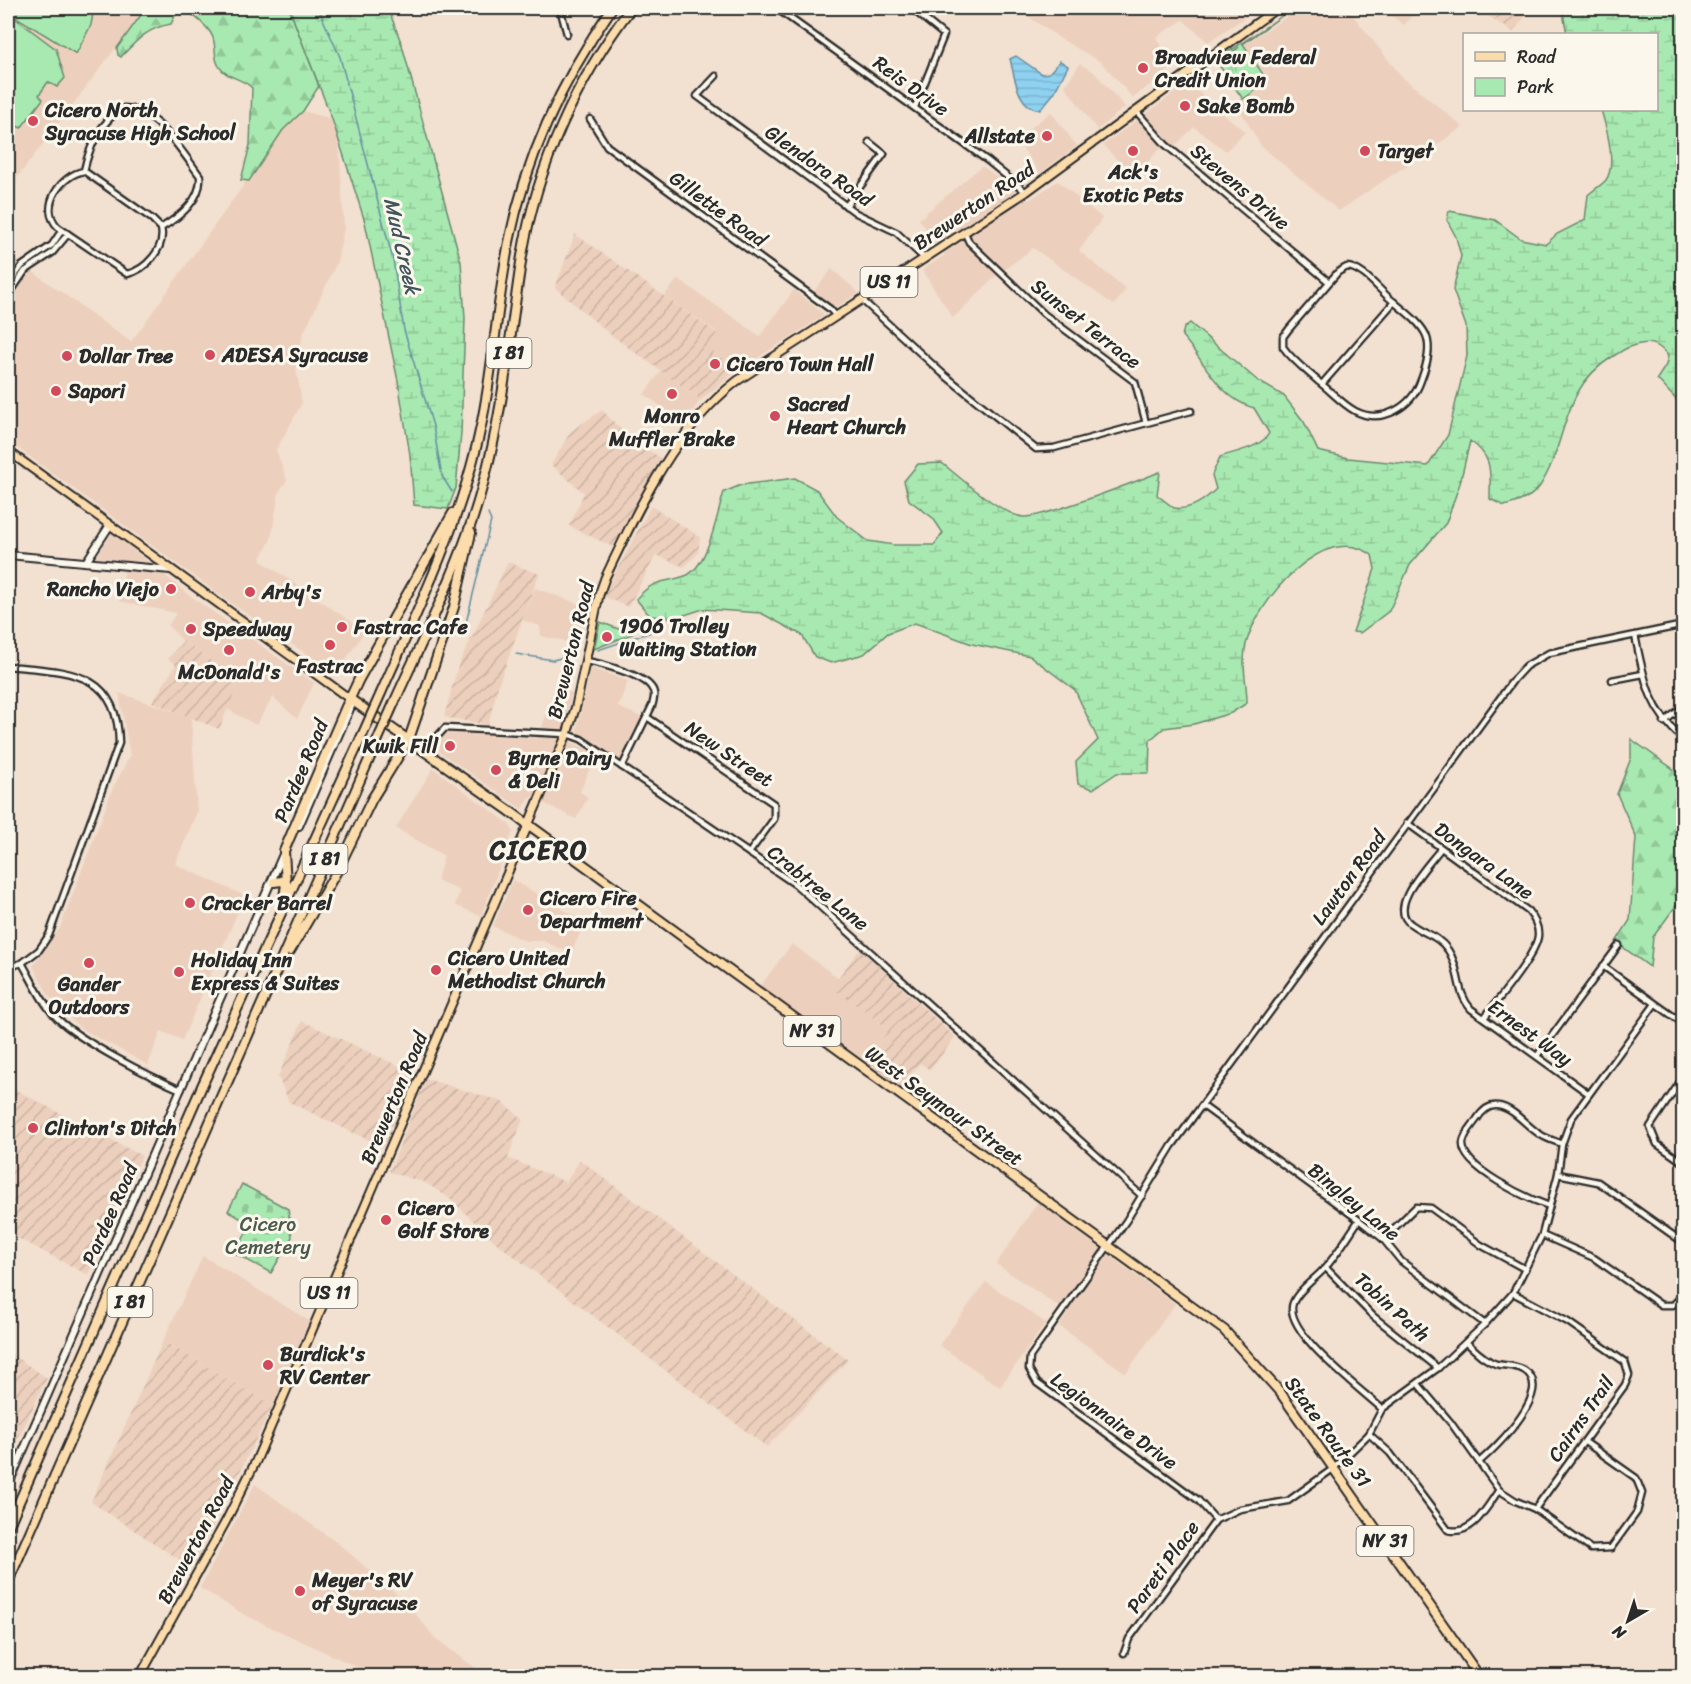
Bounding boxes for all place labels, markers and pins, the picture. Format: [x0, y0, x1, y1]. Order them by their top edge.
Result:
place label: Broadview Federal Credit Union [1154, 40, 1317, 98]
marker: Broadview Federal Credit Union [1136, 61, 1150, 75]
place label: Sake Bomb [1196, 89, 1295, 124]
place label: Cicero North Syracuse High School [44, 93, 237, 151]
marker: Sake Bomb [1178, 99, 1192, 113]
marker: Cicero North Syracuse High School [26, 114, 40, 128]
place label: Allstate [963, 119, 1036, 154]
marker: Allstate [1040, 129, 1054, 143]
place label: Target [1377, 134, 1435, 169]
marker: Ack's Exotic Pets [1126, 144, 1140, 158]
marker: Target [1358, 144, 1372, 158]
place label: Ack's Exotic Pets [1083, 155, 1184, 213]
place label: ADESA Syracuse [221, 338, 368, 373]
place label: Dollar Tree [79, 339, 174, 374]
place label: Cicero Town Hall [726, 347, 875, 382]
marker: ADESA Syracuse [203, 348, 217, 362]
marker: Dollar Tree [60, 349, 74, 363]
marker: Cicero Town Hall [708, 357, 722, 371]
place label: Sapori [67, 374, 127, 409]
marker: Sapori [49, 384, 63, 398]
marker: Monro Muffler Brake [665, 387, 679, 401]
place label: Sacred Heart Church [786, 387, 906, 445]
place label: Monro Muffler Brake [608, 399, 736, 457]
marker: Sacred Heart Church [768, 409, 782, 423]
place label: Rancho Viejo [46, 572, 160, 607]
place label: Arby's [261, 575, 322, 610]
marker: Rancho Viejo [164, 582, 178, 596]
marker: Arby's [243, 585, 257, 599]
place label: 1906 Trolley Waiting Station [619, 609, 757, 667]
place label: Fastrac Cafe [353, 610, 468, 645]
place label: Speedway [202, 612, 292, 647]
marker: Fastrac Cafe [335, 620, 349, 634]
marker: Speedway [184, 622, 198, 636]
marker: 1906 Trolley Waiting Station [600, 630, 614, 644]
marker: Fastrac [323, 638, 337, 652]
marker: McDonald's [222, 643, 236, 657]
place label: Fastrac [295, 649, 365, 684]
place label: McDonald's [177, 655, 281, 690]
place label: Kwik Fill [362, 729, 439, 764]
marker: Kwik Fill [443, 739, 457, 753]
place label: Byrne Dairy & Deli [508, 741, 612, 799]
marker: Byrne Dairy & Deli [489, 763, 503, 777]
place label: Cicero Fire Department [539, 881, 645, 939]
place label: Cracker Barrel [201, 886, 333, 921]
marker: Cracker Barrel [183, 896, 197, 910]
marker: Cicero Fire Department [521, 903, 535, 917]
place label: Cicero United Methodist Church [447, 941, 606, 999]
place label: Holiday Inn Express & Suites [190, 943, 340, 1001]
marker: Gander Outdoors [82, 956, 96, 970]
marker: Cicero United Methodist Church [429, 963, 443, 977]
marker: Holiday Inn Express & Suites [172, 965, 186, 979]
place label: Gander Outdoors [49, 967, 130, 1025]
place label: Clinton's Ditch [44, 1111, 177, 1146]
marker: Clinton's Ditch [26, 1121, 40, 1135]
place label: Cicero Golf Store [397, 1191, 489, 1249]
marker: Cicero Golf Store [379, 1213, 393, 1227]
place label: Burdick's RV Center [279, 1337, 371, 1395]
marker: Burdick's RV Center [261, 1358, 275, 1372]
place label: Meyer's RV of Syracuse [311, 1563, 418, 1621]
marker: Meyer's RV of Syracuse [293, 1584, 307, 1598]

